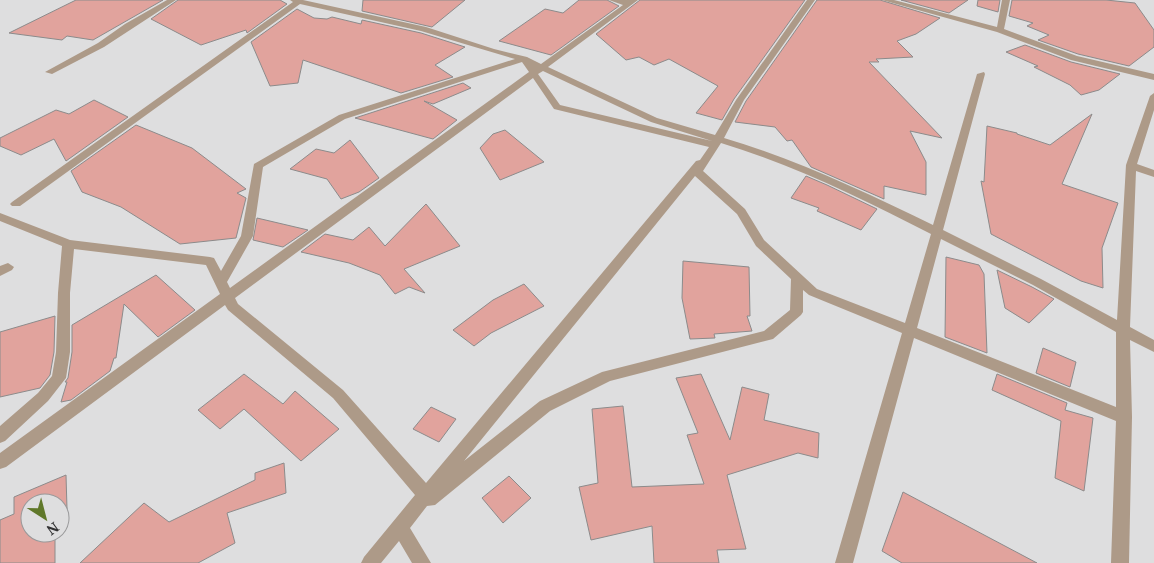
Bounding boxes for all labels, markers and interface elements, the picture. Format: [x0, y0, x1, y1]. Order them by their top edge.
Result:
north arrow [20, 493, 70, 543]
text: N [43, 518, 63, 540]

